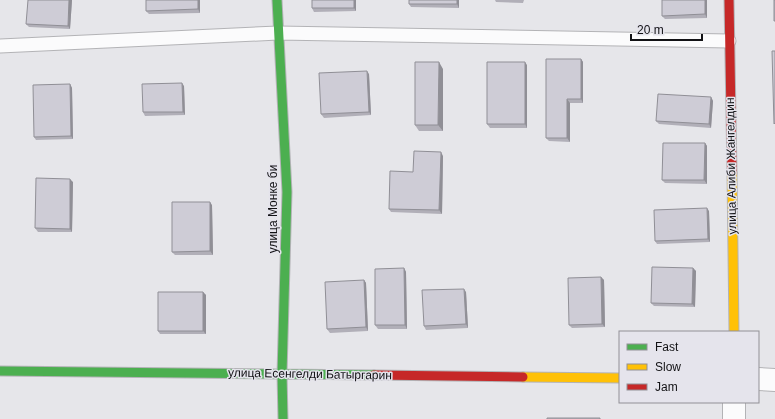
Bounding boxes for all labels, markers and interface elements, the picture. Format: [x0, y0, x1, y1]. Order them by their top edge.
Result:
scale bar [631, 16, 702, 42]
text: 20 m [637, 23, 664, 37]
street label: улица Алиби Жангелдин [723, 97, 739, 235]
street label: улица Монке би [266, 165, 280, 253]
legend [619, 331, 759, 403]
text: Fast [655, 340, 679, 354]
text: Slow [655, 360, 681, 374]
street label: улица Есенгелди Батыргарин [228, 366, 392, 382]
text: Jam [655, 380, 678, 394]

